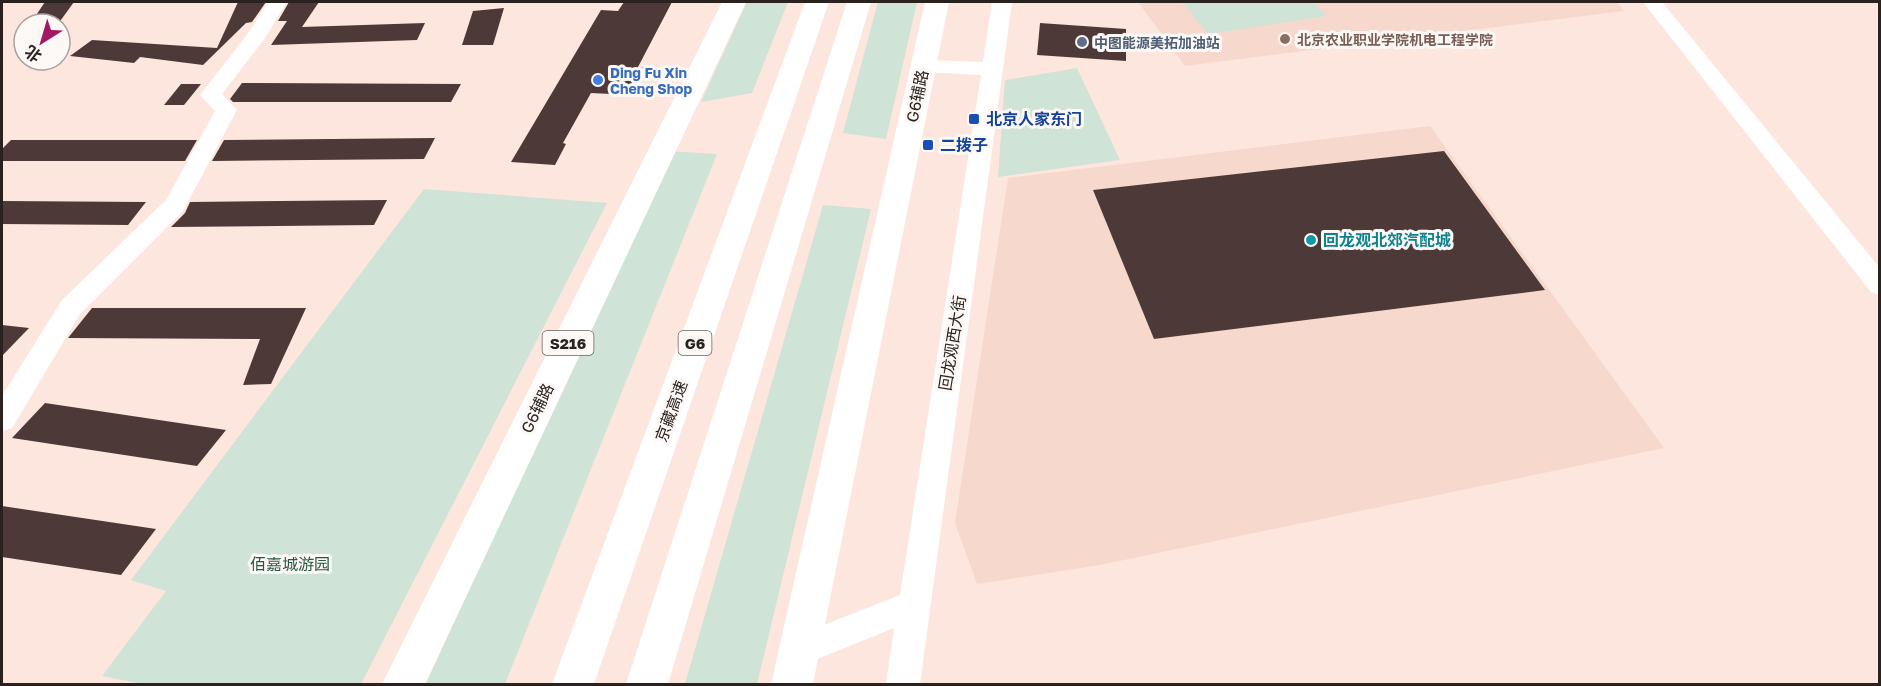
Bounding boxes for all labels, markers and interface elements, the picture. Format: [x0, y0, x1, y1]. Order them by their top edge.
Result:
north arrow [12, 12, 72, 72]
place label: 北京农业职业学院机电工程学院 [1297, 31, 1493, 48]
marker: 北京农业职业学院机电工程学院 [1278, 32, 1292, 46]
place label: 中图能源美拓加油站 [1094, 34, 1220, 51]
marker: 中图能源美拓加油站 [1075, 35, 1089, 49]
text: 北 [21, 41, 45, 67]
place label: Ding Fu Xin Cheng Shop [610, 64, 692, 97]
street label: G6辅路 [902, 68, 932, 124]
marker: Ding Fu Xin Cheng Shop [591, 73, 605, 87]
place label: 北京人家东门 [986, 109, 1082, 129]
marker: 北京人家东门 [967, 112, 981, 126]
place label: 二拨子 [940, 135, 988, 155]
marker: 二拨子 [921, 138, 935, 152]
place label: 回龙观北郊汽配城 [1323, 230, 1451, 250]
marker: 回龙观北郊汽配城 [1304, 233, 1318, 247]
street label: 回龙观西大街 [935, 294, 969, 392]
road number: S216 [542, 331, 594, 355]
road number: G6 [678, 331, 712, 355]
street label: 京藏高速 [651, 378, 691, 444]
street label: G6辅路 [516, 380, 558, 436]
park label: 佰嘉城游园 [250, 554, 330, 574]

